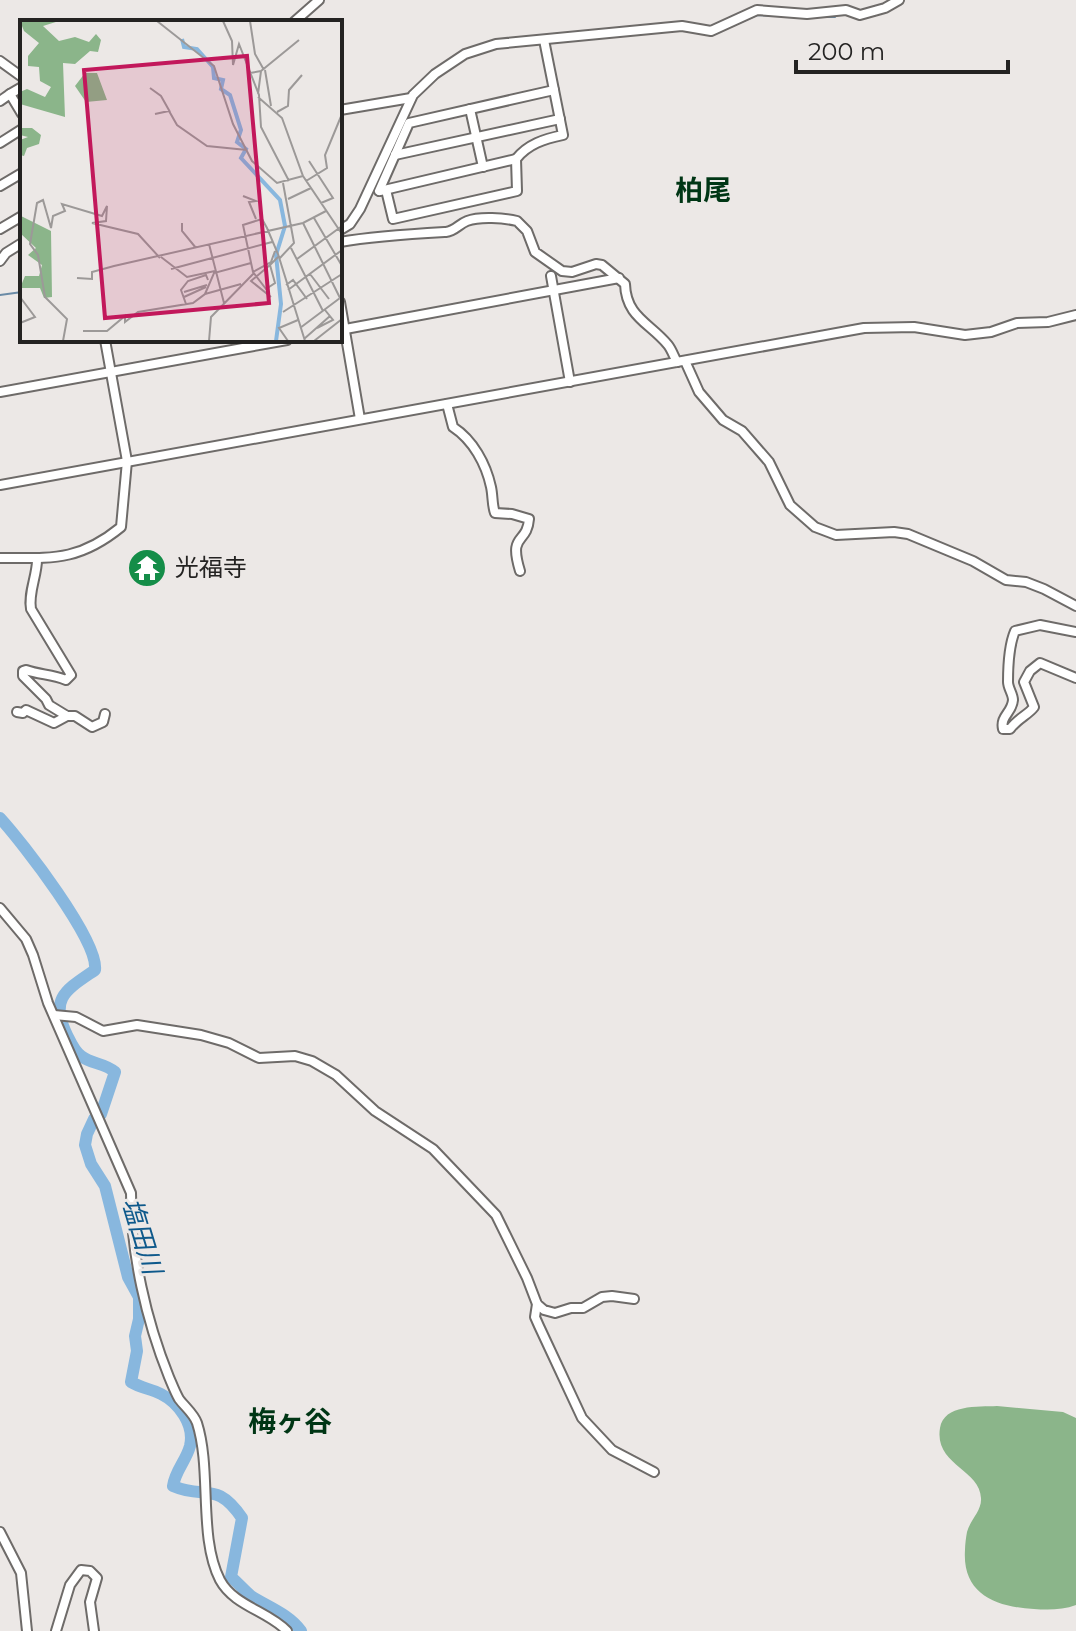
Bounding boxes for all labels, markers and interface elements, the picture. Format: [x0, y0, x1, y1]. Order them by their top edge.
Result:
inset map [20, 20, 342, 342]
scale bar [796, 24, 1008, 74]
text: 200 m [808, 37, 885, 66]
district label: 柏尾 [675, 173, 731, 207]
temple icon: 光福寺 [126, 547, 168, 589]
place label: 光福寺 [175, 553, 247, 582]
water label: 塩田川 [115, 1194, 170, 1281]
district label: 梅ヶ谷 [248, 1404, 332, 1438]

